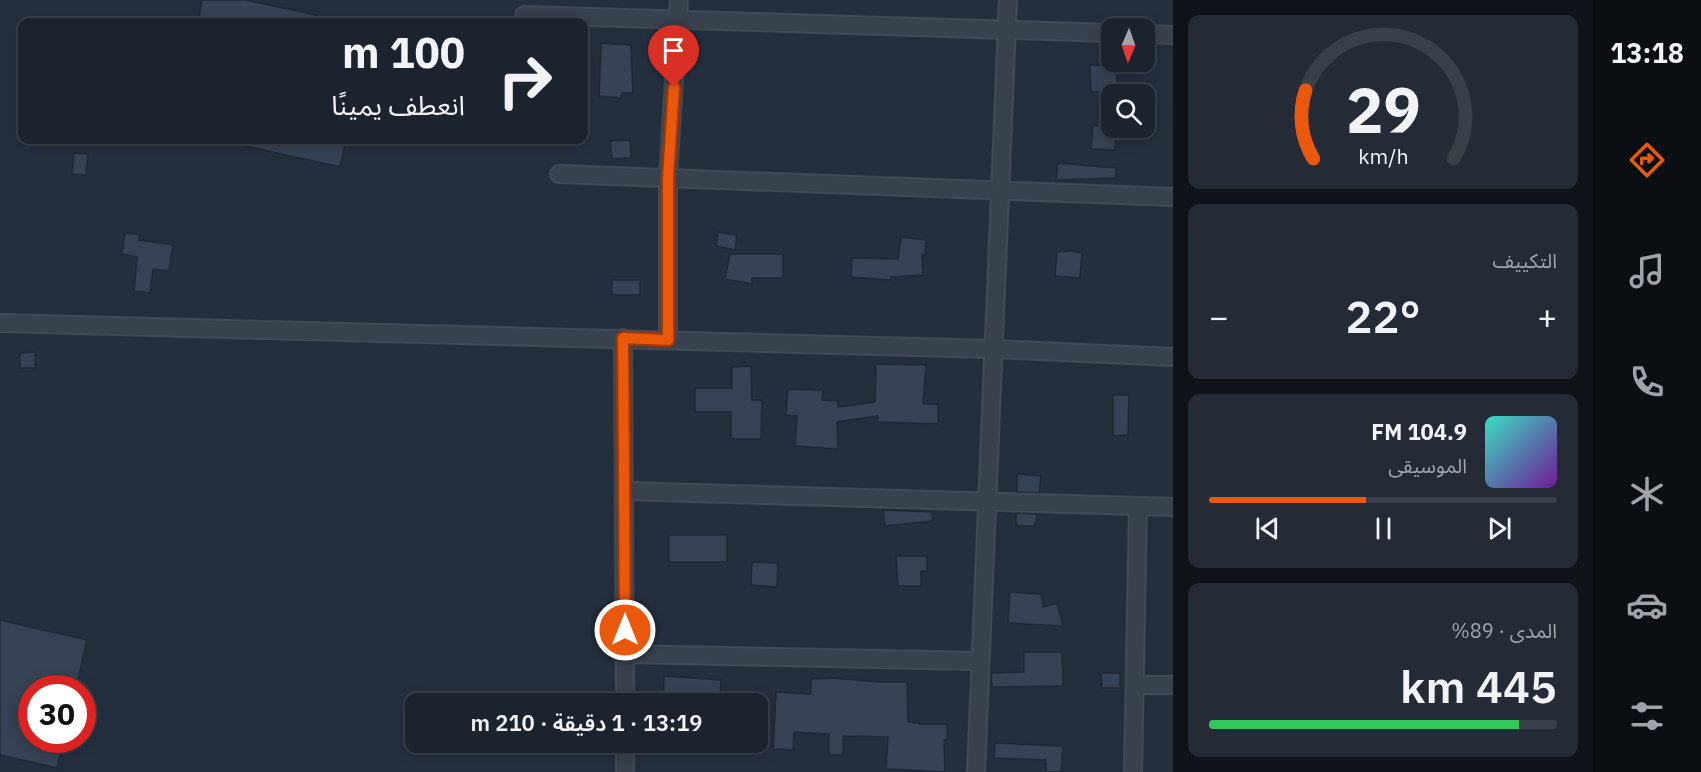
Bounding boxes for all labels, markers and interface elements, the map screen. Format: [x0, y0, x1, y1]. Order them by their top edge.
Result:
north arrow [1101, 18, 1155, 72]
map controls [1101, 18, 1155, 138]
text: 100 m [342, 25, 465, 80]
pin [648, 25, 699, 87]
icon: arrive [657, 34, 690, 67]
text: 13:18 [1610, 35, 1684, 70]
icon: right [486, 42, 564, 120]
text: 29 [1346, 69, 1420, 150]
button: search [1101, 84, 1155, 138]
text: انعطف يمينًا [331, 87, 465, 122]
icon: directions [1626, 139, 1668, 181]
text: km/h [1358, 143, 1408, 171]
text: التكييف [1493, 247, 1557, 274]
icon: music [1626, 250, 1668, 292]
text: 22° [1345, 287, 1421, 345]
text: − [1209, 295, 1229, 338]
text: + [1537, 295, 1557, 338]
icon: phone [1626, 361, 1668, 403]
text: 104.9 FM [1371, 417, 1467, 446]
text: الموسيقى [1388, 452, 1467, 479]
icon: climate [1626, 473, 1668, 515]
icon: previous [1251, 512, 1284, 545]
icon: pause [1367, 512, 1400, 545]
icon: next [1483, 512, 1516, 545]
icon: car [1626, 584, 1668, 626]
position arrow [593, 598, 657, 662]
text: المدى · 89% [1451, 617, 1557, 644]
text: 445 km [1400, 657, 1557, 715]
speed limit sign: 30 [18, 675, 96, 753]
icon: filters [1626, 695, 1668, 737]
text: 13:19 · 1 دقيقة · 210 m [470, 708, 703, 737]

